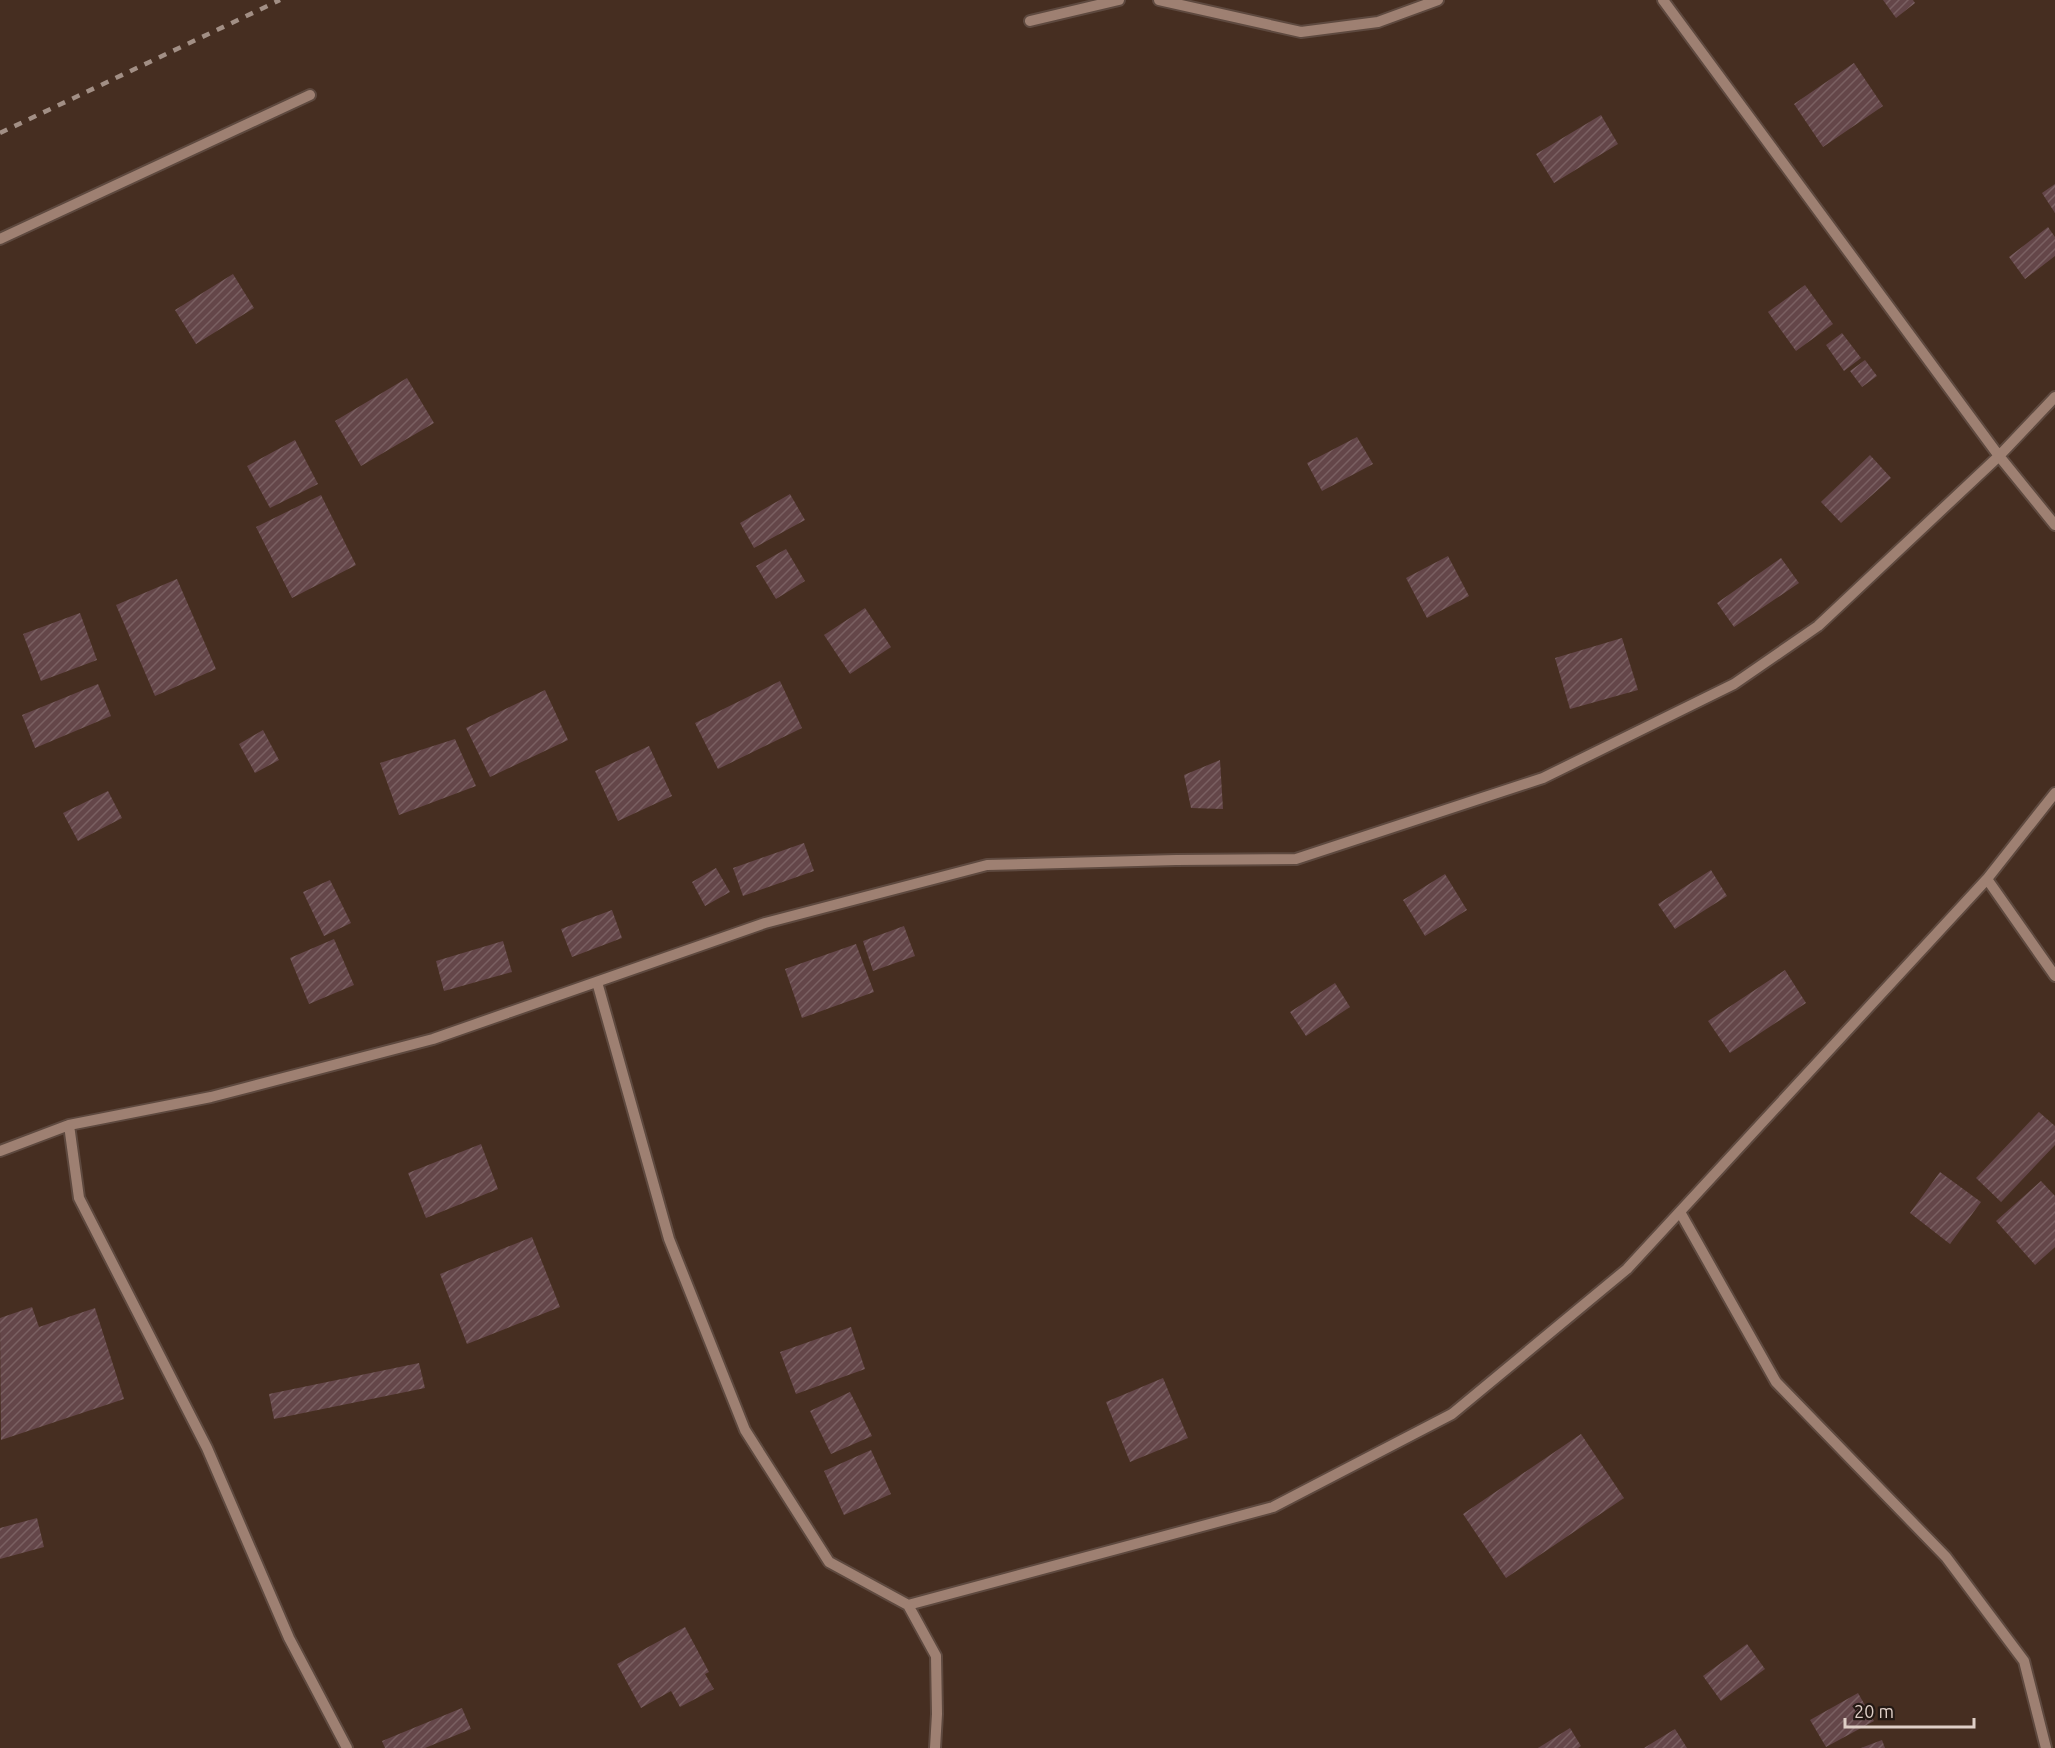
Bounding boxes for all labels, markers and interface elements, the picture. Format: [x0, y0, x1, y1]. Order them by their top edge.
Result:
scale bar [1845, 1691, 1974, 1729]
text: 20 m [1854, 1701, 1894, 1721]

